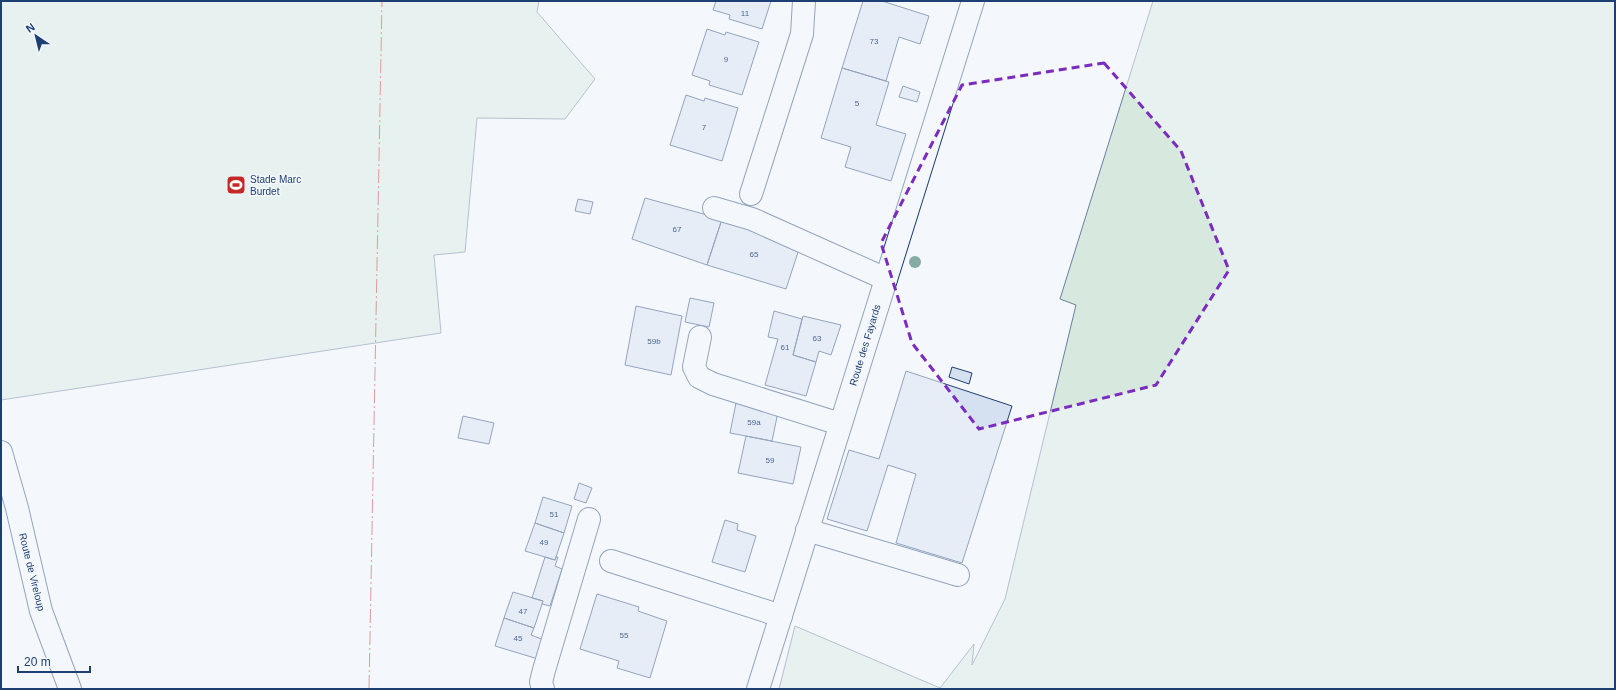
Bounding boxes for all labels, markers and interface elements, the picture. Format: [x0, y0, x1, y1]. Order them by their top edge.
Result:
house number: 11 [741, 9, 750, 18]
north arrow [16, 16, 56, 56]
text: N [24, 21, 37, 35]
house number: 73 [870, 37, 879, 46]
house number: 9 [724, 55, 729, 64]
house number: 5 [855, 99, 860, 108]
house number: 7 [702, 123, 707, 132]
sports icon: Stade Marc Burdet [225, 174, 247, 196]
place label: Stade Marc Burdet [250, 174, 301, 197]
house number: 67 [673, 225, 682, 234]
house number: 65 [750, 250, 759, 259]
street label: Route des Fayards [847, 303, 883, 387]
house number: 63 [813, 334, 822, 343]
house number: 59b [647, 337, 661, 346]
house number: 61 [781, 343, 790, 352]
house number: 59a [747, 418, 761, 427]
house number: 59 [766, 456, 775, 465]
house number: 51 [550, 510, 559, 519]
street label: Route de Vireloup [17, 532, 47, 613]
house number: 49 [540, 538, 549, 547]
house number: 47 [519, 607, 528, 616]
house number: 55 [620, 631, 629, 640]
house number: 45 [514, 634, 523, 643]
scale bar [18, 648, 90, 674]
text: 20 m [24, 655, 51, 669]

